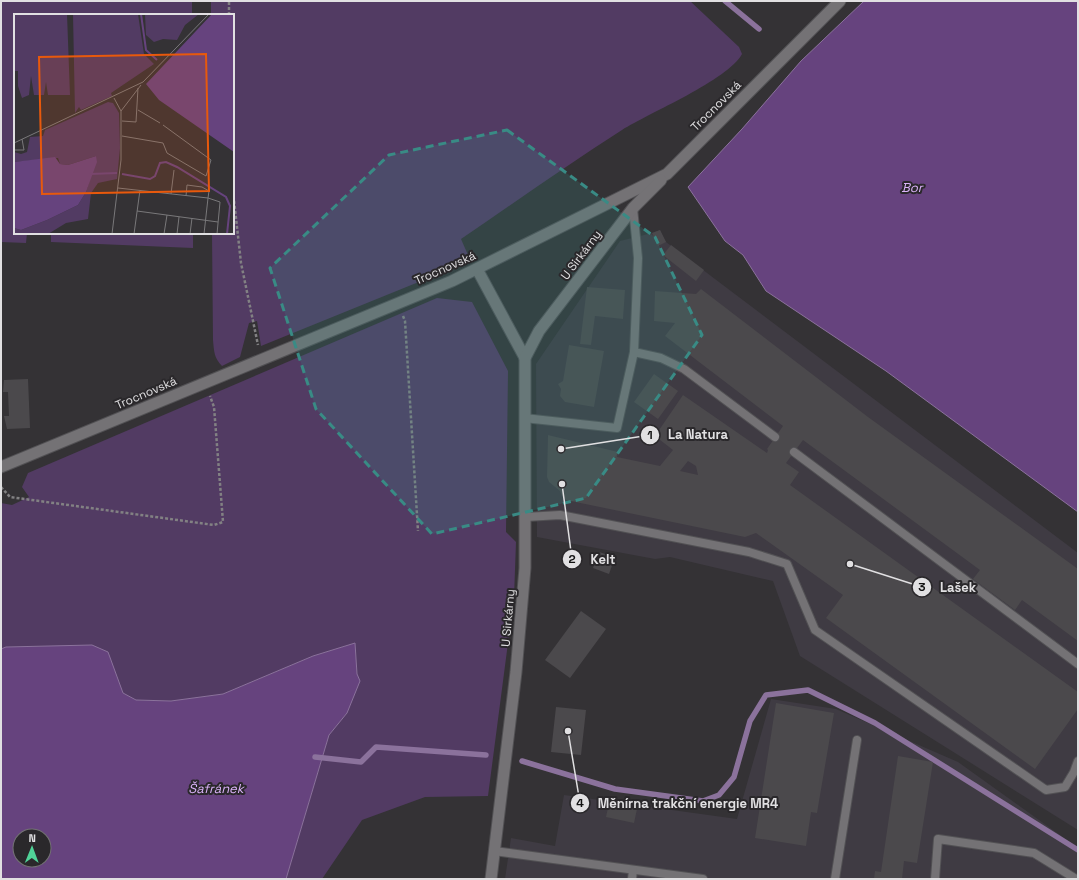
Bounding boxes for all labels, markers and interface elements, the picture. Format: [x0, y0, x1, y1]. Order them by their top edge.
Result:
inset map [14, 14, 234, 234]
street label: Trocnovská [687, 77, 745, 135]
water label: Bor [901, 179, 925, 196]
street label: U Sirkárny [557, 227, 605, 283]
street label: Trocnovská [412, 247, 478, 289]
street label: Trocnovská [113, 373, 179, 413]
callout: La Natura [640, 422, 736, 447]
text: La Natura [668, 426, 729, 443]
text: 1 [647, 427, 653, 443]
callout: Kelt [562, 547, 623, 572]
text: 2 [568, 551, 576, 567]
text: Kelt [591, 551, 615, 568]
callout: Lašek [912, 575, 984, 600]
text: 3 [918, 579, 926, 595]
text: Lašek [940, 579, 977, 596]
street label: U Sirkárny [497, 588, 519, 648]
water label: Šafránek [188, 780, 246, 797]
callout: Měnírna trakční energie MR4 [570, 791, 786, 816]
text: 4 [576, 795, 584, 811]
text: Měnírna trakční energie MR4 [598, 795, 778, 812]
north arrow [12, 828, 52, 868]
text: N [28, 831, 36, 845]

